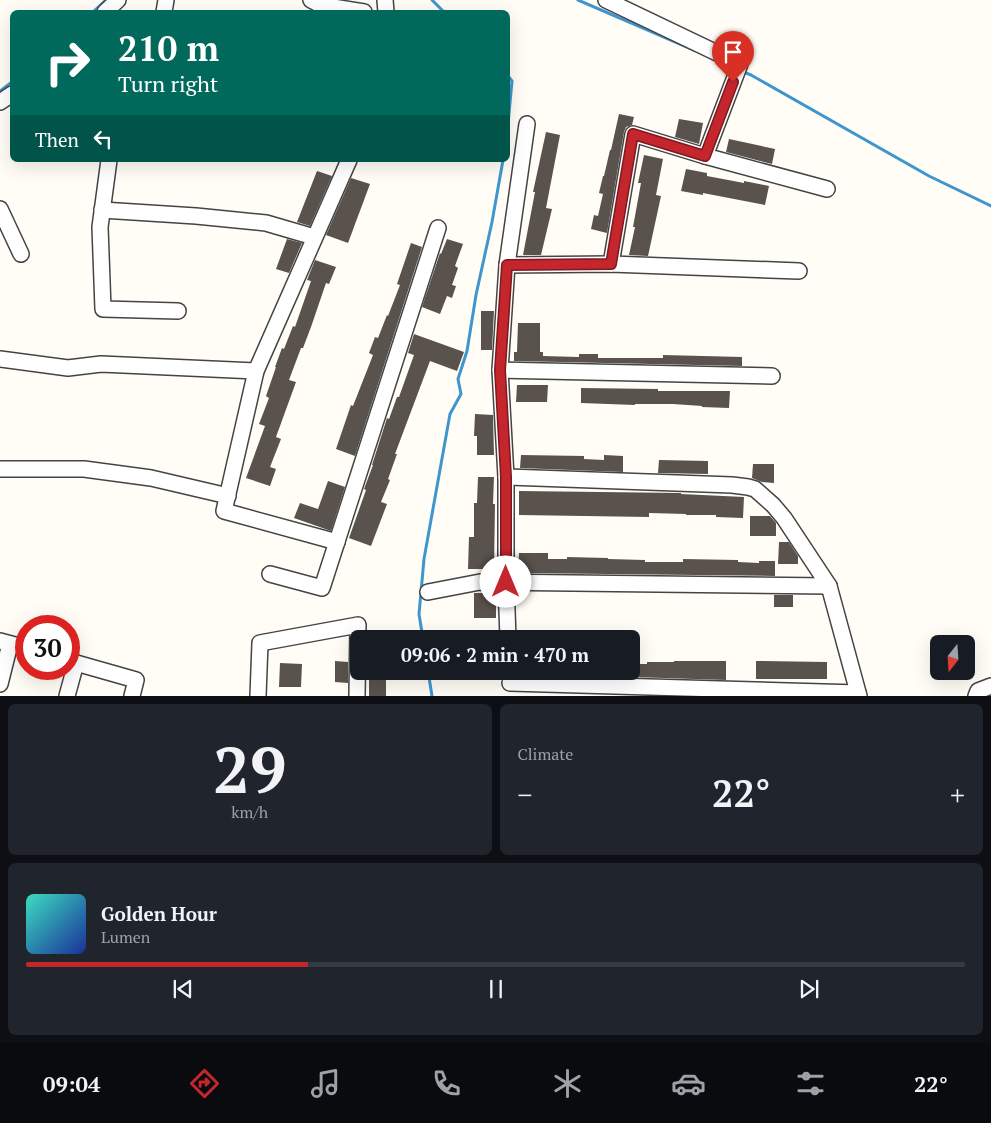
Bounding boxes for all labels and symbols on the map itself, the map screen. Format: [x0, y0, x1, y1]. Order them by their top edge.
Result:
pin [712, 31, 754, 82]
position arrow [479, 555, 531, 607]
speed limit sign: 30 [15, 615, 80, 680]
north arrow [930, 635, 975, 680]

